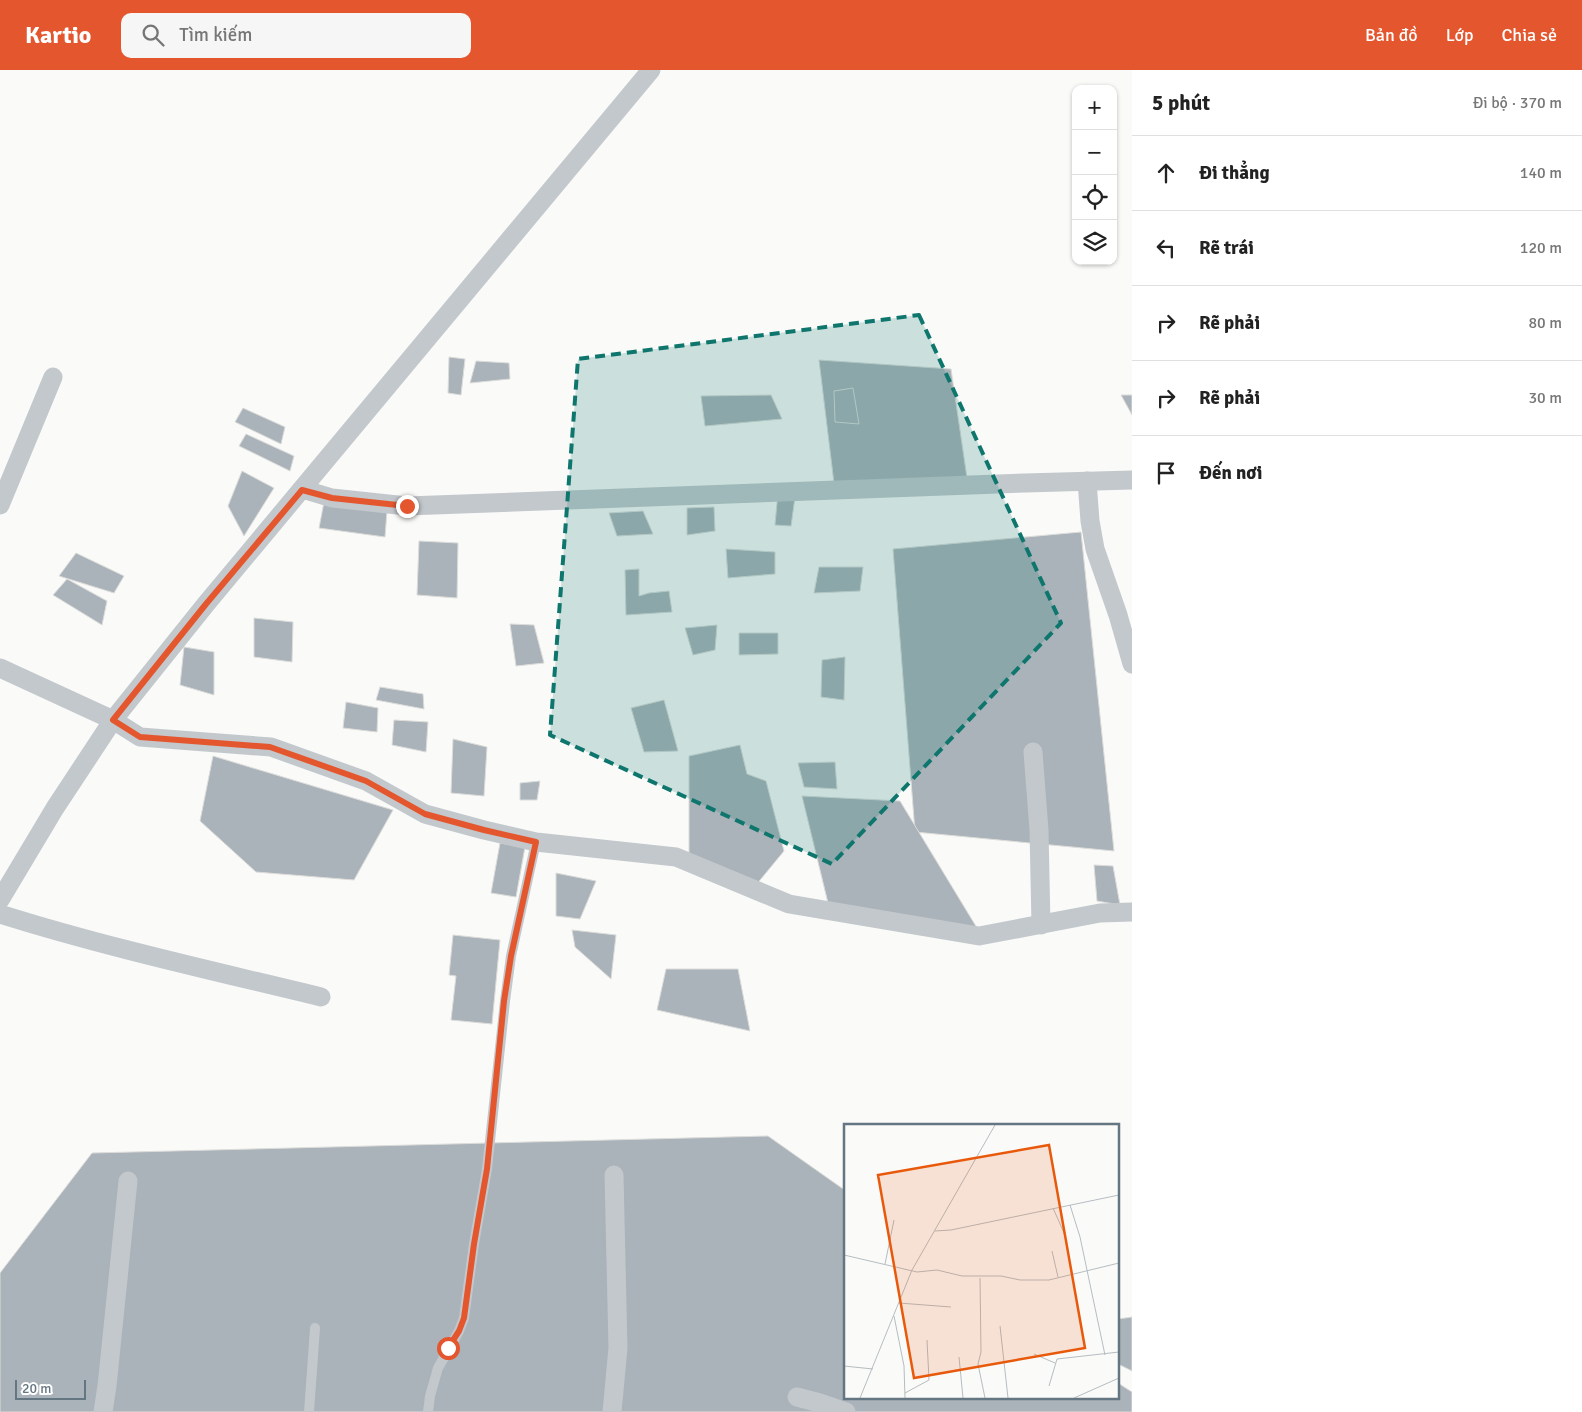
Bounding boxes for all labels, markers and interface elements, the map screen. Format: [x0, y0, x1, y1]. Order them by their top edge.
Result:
search box [121, 13, 471, 58]
text: Kartio [25, 20, 91, 50]
icon: search [139, 21, 167, 49]
text: Tìm kiếm [179, 23, 252, 47]
text: Bản đồ [1365, 24, 1418, 46]
text: Lớp [1446, 24, 1473, 46]
text: Chia sẻ [1501, 24, 1557, 46]
map controls [1072, 85, 1117, 265]
button: + [1072, 85, 1117, 130]
text: 5 phút [1152, 90, 1210, 116]
text: Đi bộ · 370 m [1473, 93, 1562, 113]
button: − [1072, 130, 1117, 175]
icon: ahead [1152, 159, 1180, 187]
text: Đi thẳng [1199, 161, 1270, 185]
text: 140 m [1520, 163, 1562, 183]
button: locate [1072, 175, 1117, 220]
button: layers [1072, 220, 1117, 265]
icon: left [1152, 234, 1180, 262]
text: Rẽ trái [1199, 236, 1254, 260]
text: 120 m [1520, 238, 1562, 258]
icon: right [1152, 309, 1180, 337]
text: Rẽ phải [1199, 311, 1260, 335]
text: 80 m [1528, 313, 1562, 333]
icon: right [1152, 384, 1180, 412]
text: Rẽ phải [1199, 386, 1260, 410]
text: 30 m [1528, 388, 1562, 408]
icon: arrive [1152, 459, 1180, 487]
text: Đến nơi [1199, 461, 1262, 485]
route end [396, 495, 419, 518]
inset map [844, 1124, 1120, 1400]
route start [437, 1337, 460, 1360]
scale bar [15, 1377, 86, 1400]
text: 20 m [22, 1380, 51, 1397]

